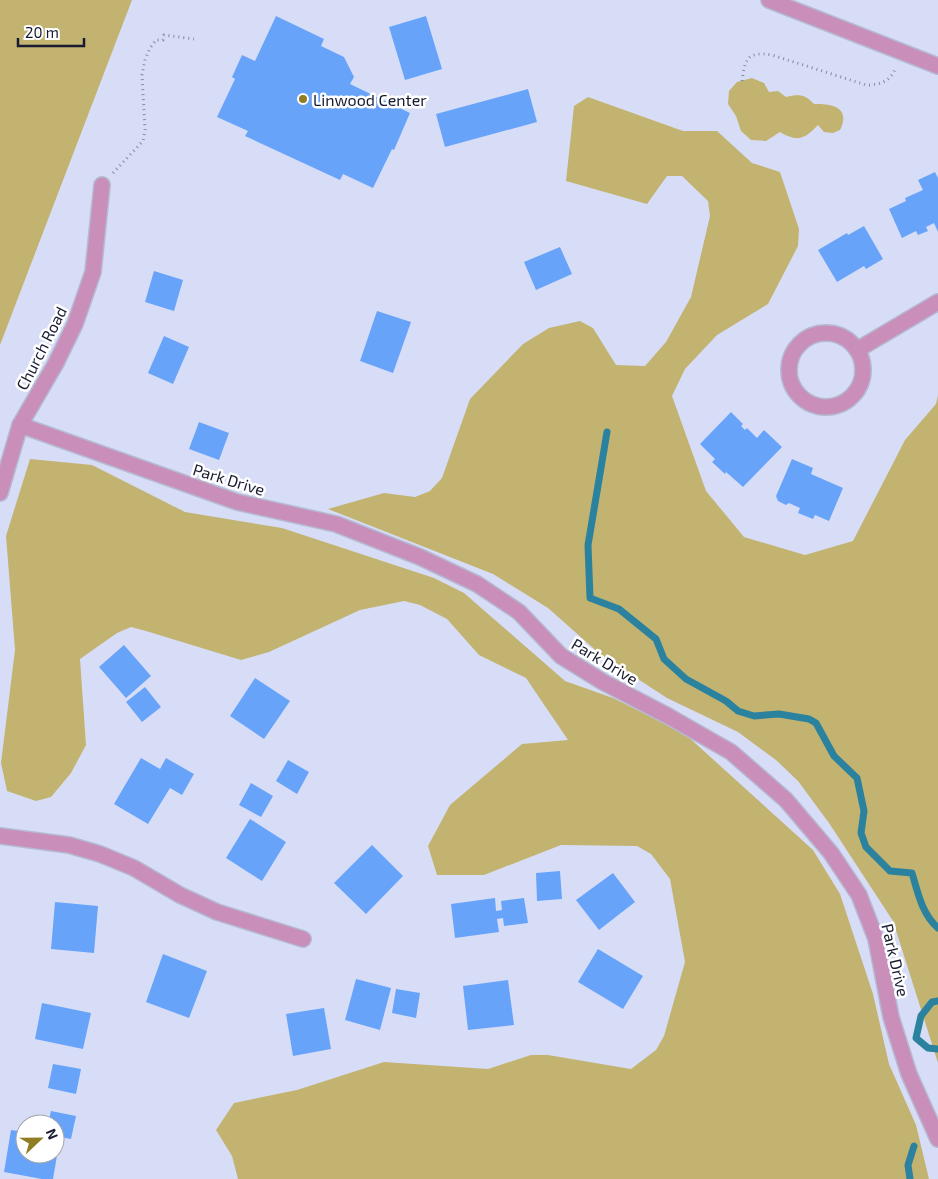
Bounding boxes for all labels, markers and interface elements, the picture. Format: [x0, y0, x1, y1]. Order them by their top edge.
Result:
scale bar [18, 15, 84, 47]
text: 20 m [25, 23, 59, 41]
place label: Linwood Center [313, 90, 427, 109]
marker: Linwood Center [297, 93, 309, 105]
street label: Church Road [12, 303, 70, 393]
street label: Park Drive [191, 459, 267, 499]
street label: Park Drive [568, 634, 642, 688]
street label: Park Drive [878, 922, 914, 998]
north arrow [15, 1114, 65, 1164]
text: N [43, 1126, 62, 1142]

